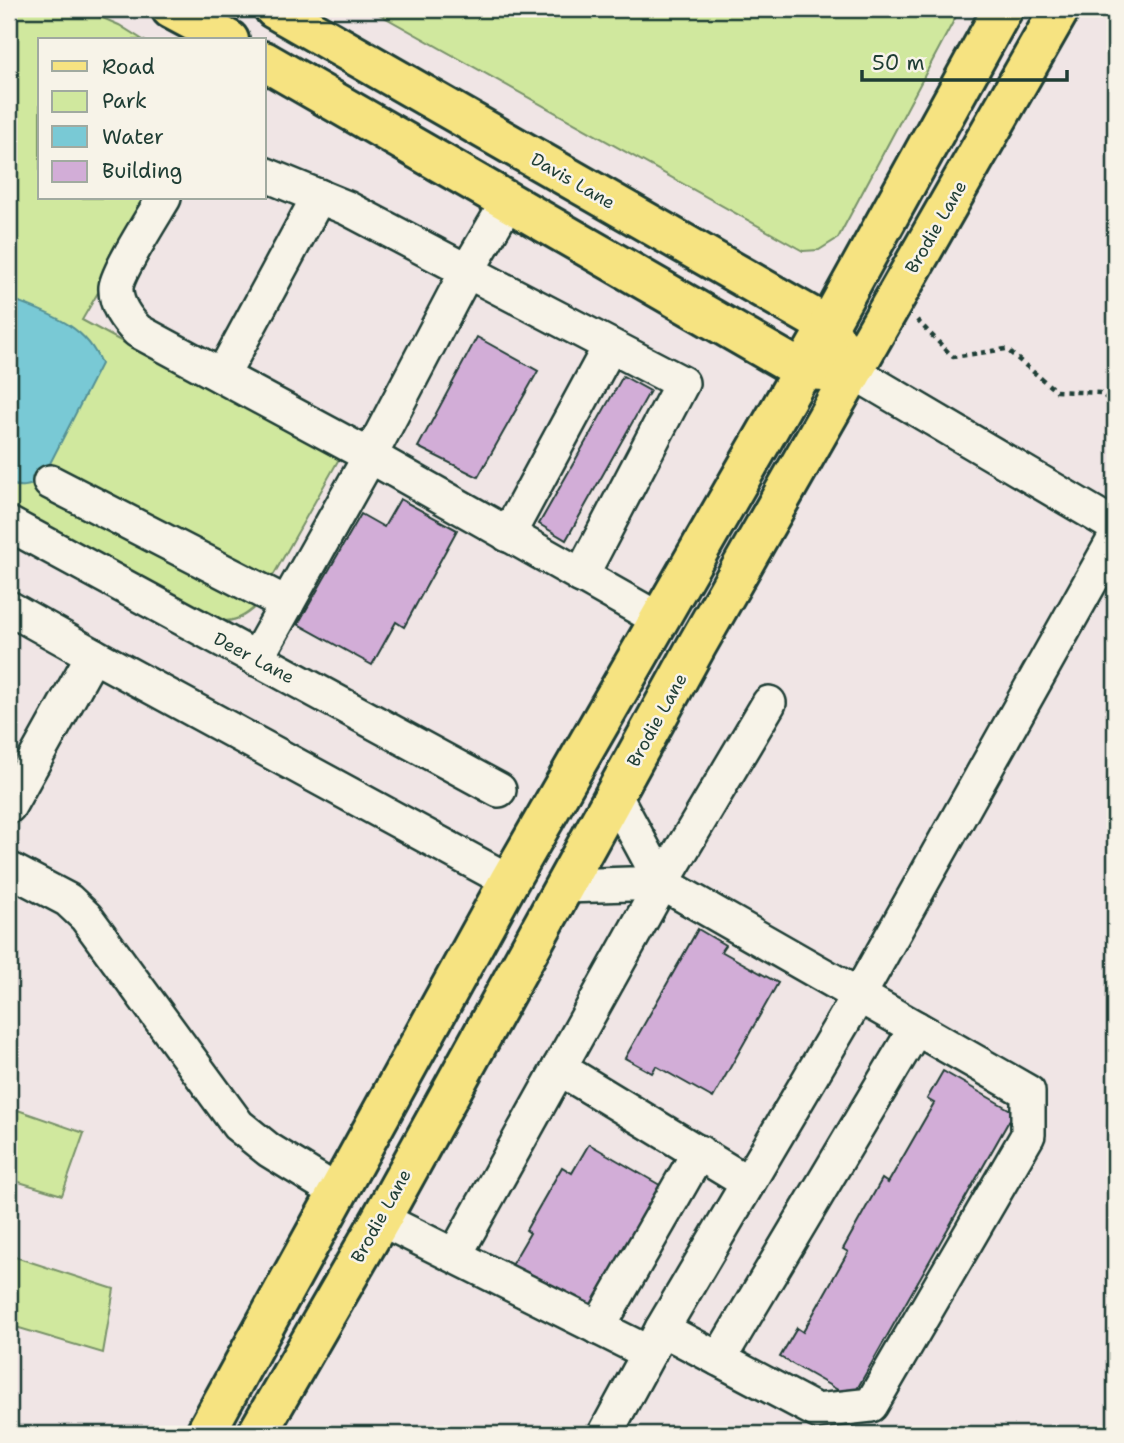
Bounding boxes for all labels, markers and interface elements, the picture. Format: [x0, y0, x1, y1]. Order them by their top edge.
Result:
legend [38, 38, 266, 200]
scale bar [862, 38, 1066, 82]
text: 50 m [872, 49, 925, 77]
text: Road [102, 53, 155, 81]
text: Park [102, 87, 147, 115]
text: Water [102, 123, 164, 151]
street label: Davis Lane [527, 147, 619, 215]
text: Building [102, 157, 182, 185]
street label: Brodie Lane [900, 176, 972, 278]
street label: Deer Lane [209, 627, 299, 689]
street label: Brodie Lane [621, 669, 693, 771]
street label: Brodie Lane [345, 1165, 417, 1267]

